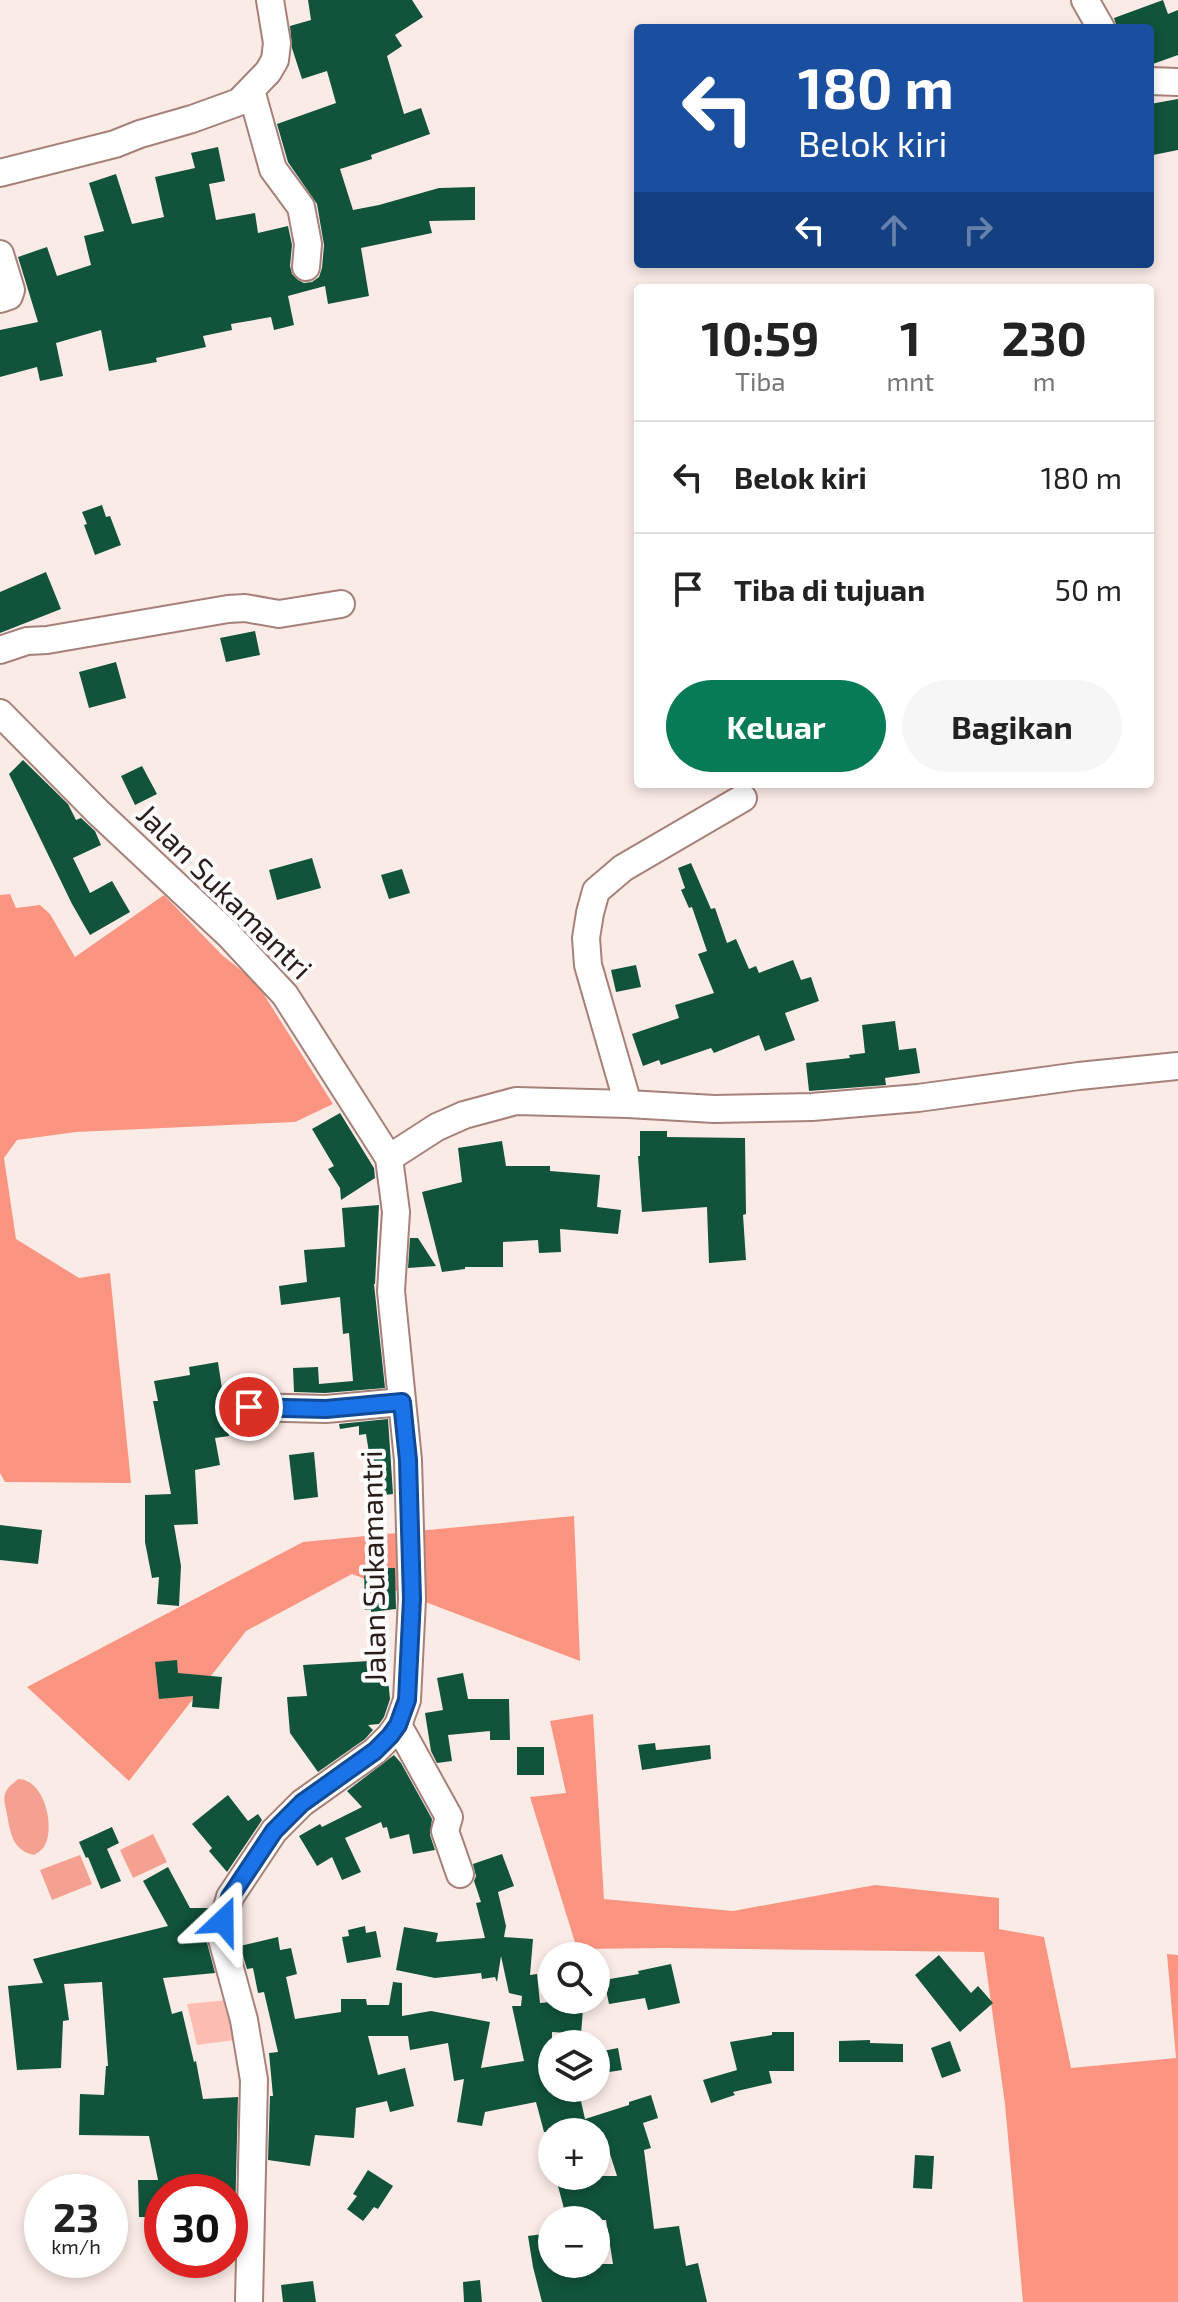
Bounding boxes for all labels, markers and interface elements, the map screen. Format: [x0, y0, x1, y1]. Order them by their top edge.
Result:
text: 180 m [798, 53, 954, 120]
icon: left [666, 56, 770, 160]
text: Belok kiri [798, 121, 947, 164]
icon: left [788, 208, 832, 252]
icon: ahead [872, 208, 916, 252]
icon: right [956, 208, 1000, 252]
text: 10:59 [701, 308, 819, 366]
text: 1 [900, 308, 921, 366]
text: 230 [1001, 308, 1087, 366]
text: Tiba [735, 365, 786, 396]
text: mnt [886, 365, 934, 396]
text: m [1033, 365, 1056, 396]
icon: left [666, 455, 710, 499]
text: Belok kiri [734, 459, 867, 495]
text: 180 m [1041, 459, 1122, 495]
icon: arrive [666, 567, 710, 611]
text: Tiba di tujuan [734, 571, 925, 607]
text: 50 m [1055, 571, 1122, 607]
button: Keluar [666, 680, 886, 772]
button: Bagikan [902, 680, 1122, 772]
street label: Jalan Sukamantri [130, 796, 320, 986]
pin [215, 1373, 283, 1441]
icon: arrive [227, 1385, 271, 1429]
street label: Jalan Sukamantri [352, 1450, 392, 1684]
position arrow [181, 1879, 265, 1963]
map controls [538, 1942, 610, 2278]
button: search [538, 1942, 610, 2014]
button: layers [538, 2030, 610, 2102]
button: + [538, 2118, 610, 2190]
speed limit sign: 30 [144, 2174, 248, 2278]
text: 23 [53, 2192, 99, 2240]
button: − [538, 2206, 610, 2278]
text: km/h [51, 2234, 101, 2258]

